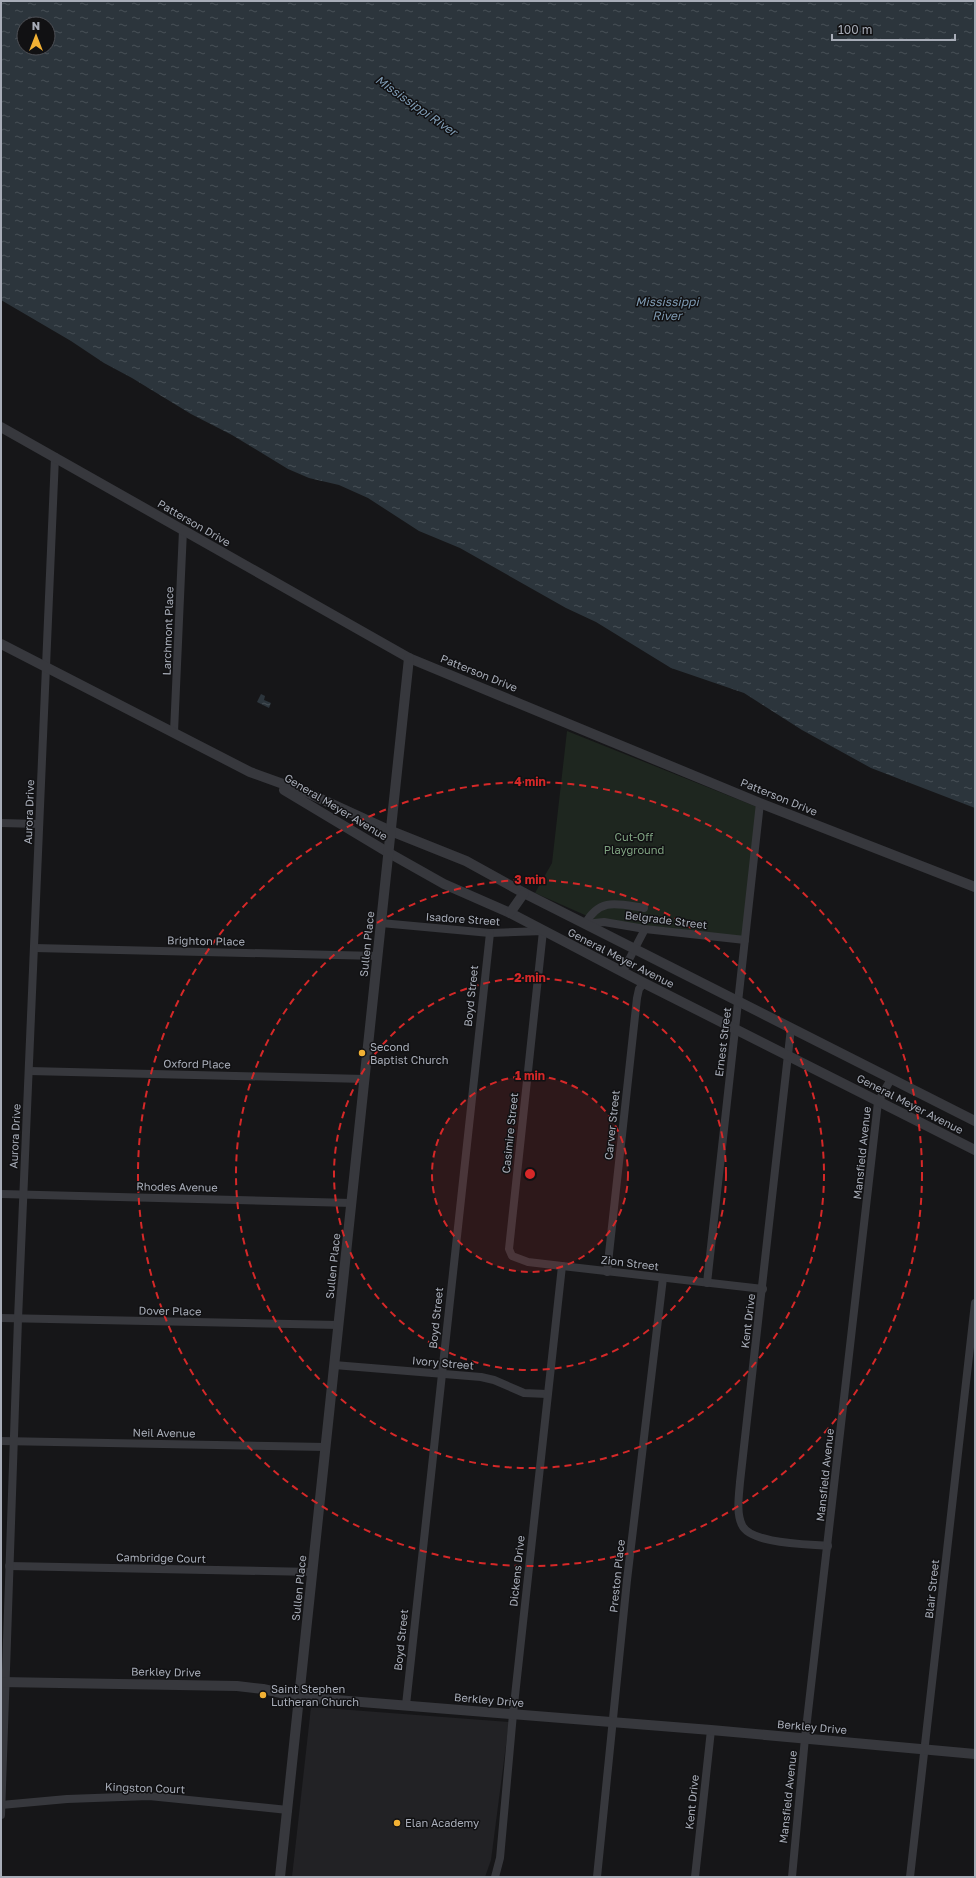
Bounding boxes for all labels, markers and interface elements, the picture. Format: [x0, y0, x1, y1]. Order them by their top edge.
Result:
north arrow [16, 16, 56, 56]
scale bar [832, 16, 955, 42]
text: N [32, 19, 40, 32]
text: 100 m [838, 22, 872, 37]
water label: Mississippi River [373, 72, 462, 141]
water label: Mississippi River [635, 294, 700, 323]
street label: Patterson Drive [156, 496, 233, 549]
street label: Larchmont Place [159, 586, 176, 676]
street label: Patterson Drive [439, 651, 520, 694]
street label: General Meyer Avenue [282, 771, 390, 842]
text: 4 min [514, 774, 546, 789]
street label: Patterson Drive [739, 775, 820, 818]
street label: Aurora Drive [21, 779, 36, 845]
park label: Cut-Off Playground [604, 830, 664, 856]
text: 3 min [514, 872, 546, 887]
street label: Belgrade Street [624, 908, 708, 931]
street label: Isadore Street [425, 909, 501, 928]
street label: Sullen Place [357, 911, 376, 977]
street label: General Meyer Avenue [566, 925, 677, 990]
street label: Brighton Place [167, 933, 245, 948]
street label: Boyd Street [461, 965, 480, 1027]
text: 2 min [514, 970, 546, 985]
street label: Ernest Street [712, 1007, 733, 1077]
place label: Second Baptist Church [370, 1040, 449, 1066]
marker: Second Baptist Church [357, 1048, 367, 1058]
street label: Oxford Place [163, 1056, 231, 1071]
text: 1 min [515, 1068, 545, 1083]
street label: General Meyer Avenue [855, 1071, 966, 1136]
street label: Carver Street [601, 1089, 622, 1161]
street label: Casimire Street [499, 1092, 520, 1174]
street label: Aurora Drive [6, 1103, 23, 1169]
street label: Mansfield Avenue [850, 1106, 873, 1200]
centre of rings [523, 1167, 537, 1181]
street label: Rhodes Avenue [136, 1179, 218, 1194]
street label: Sullen Place [323, 1233, 342, 1299]
street label: Zion Street [600, 1253, 660, 1273]
street label: Boyd Street [426, 1287, 445, 1349]
street label: Kent Drive [738, 1293, 757, 1349]
street label: Dover Place [139, 1303, 202, 1318]
street label: Ivory Street [412, 1353, 475, 1372]
street label: Neil Avenue [133, 1425, 196, 1440]
street label: Mansfield Avenue [813, 1428, 836, 1522]
street label: Dickens Drive [506, 1535, 527, 1607]
street label: Preston Place [606, 1539, 627, 1613]
street label: Cambridge Court [116, 1550, 206, 1565]
street label: Sullen Place [289, 1555, 308, 1621]
street label: Blair Street [922, 1559, 941, 1619]
street label: Boyd Street [391, 1609, 410, 1671]
street label: Berkley Drive [131, 1664, 201, 1679]
place label: Saint Stephen Lutheran Church [271, 1682, 359, 1708]
marker: Saint Stephen Lutheran Church [258, 1690, 268, 1700]
street label: Berkley Drive [454, 1690, 524, 1709]
street label: Berkley Drive [777, 1717, 847, 1736]
street label: Mansfield Avenue [776, 1750, 799, 1844]
street label: Kent Drive [682, 1774, 701, 1830]
street label: Kingston Court [105, 1780, 185, 1795]
place label: Elan Academy [405, 1816, 479, 1829]
marker: Elan Academy [392, 1818, 402, 1828]

